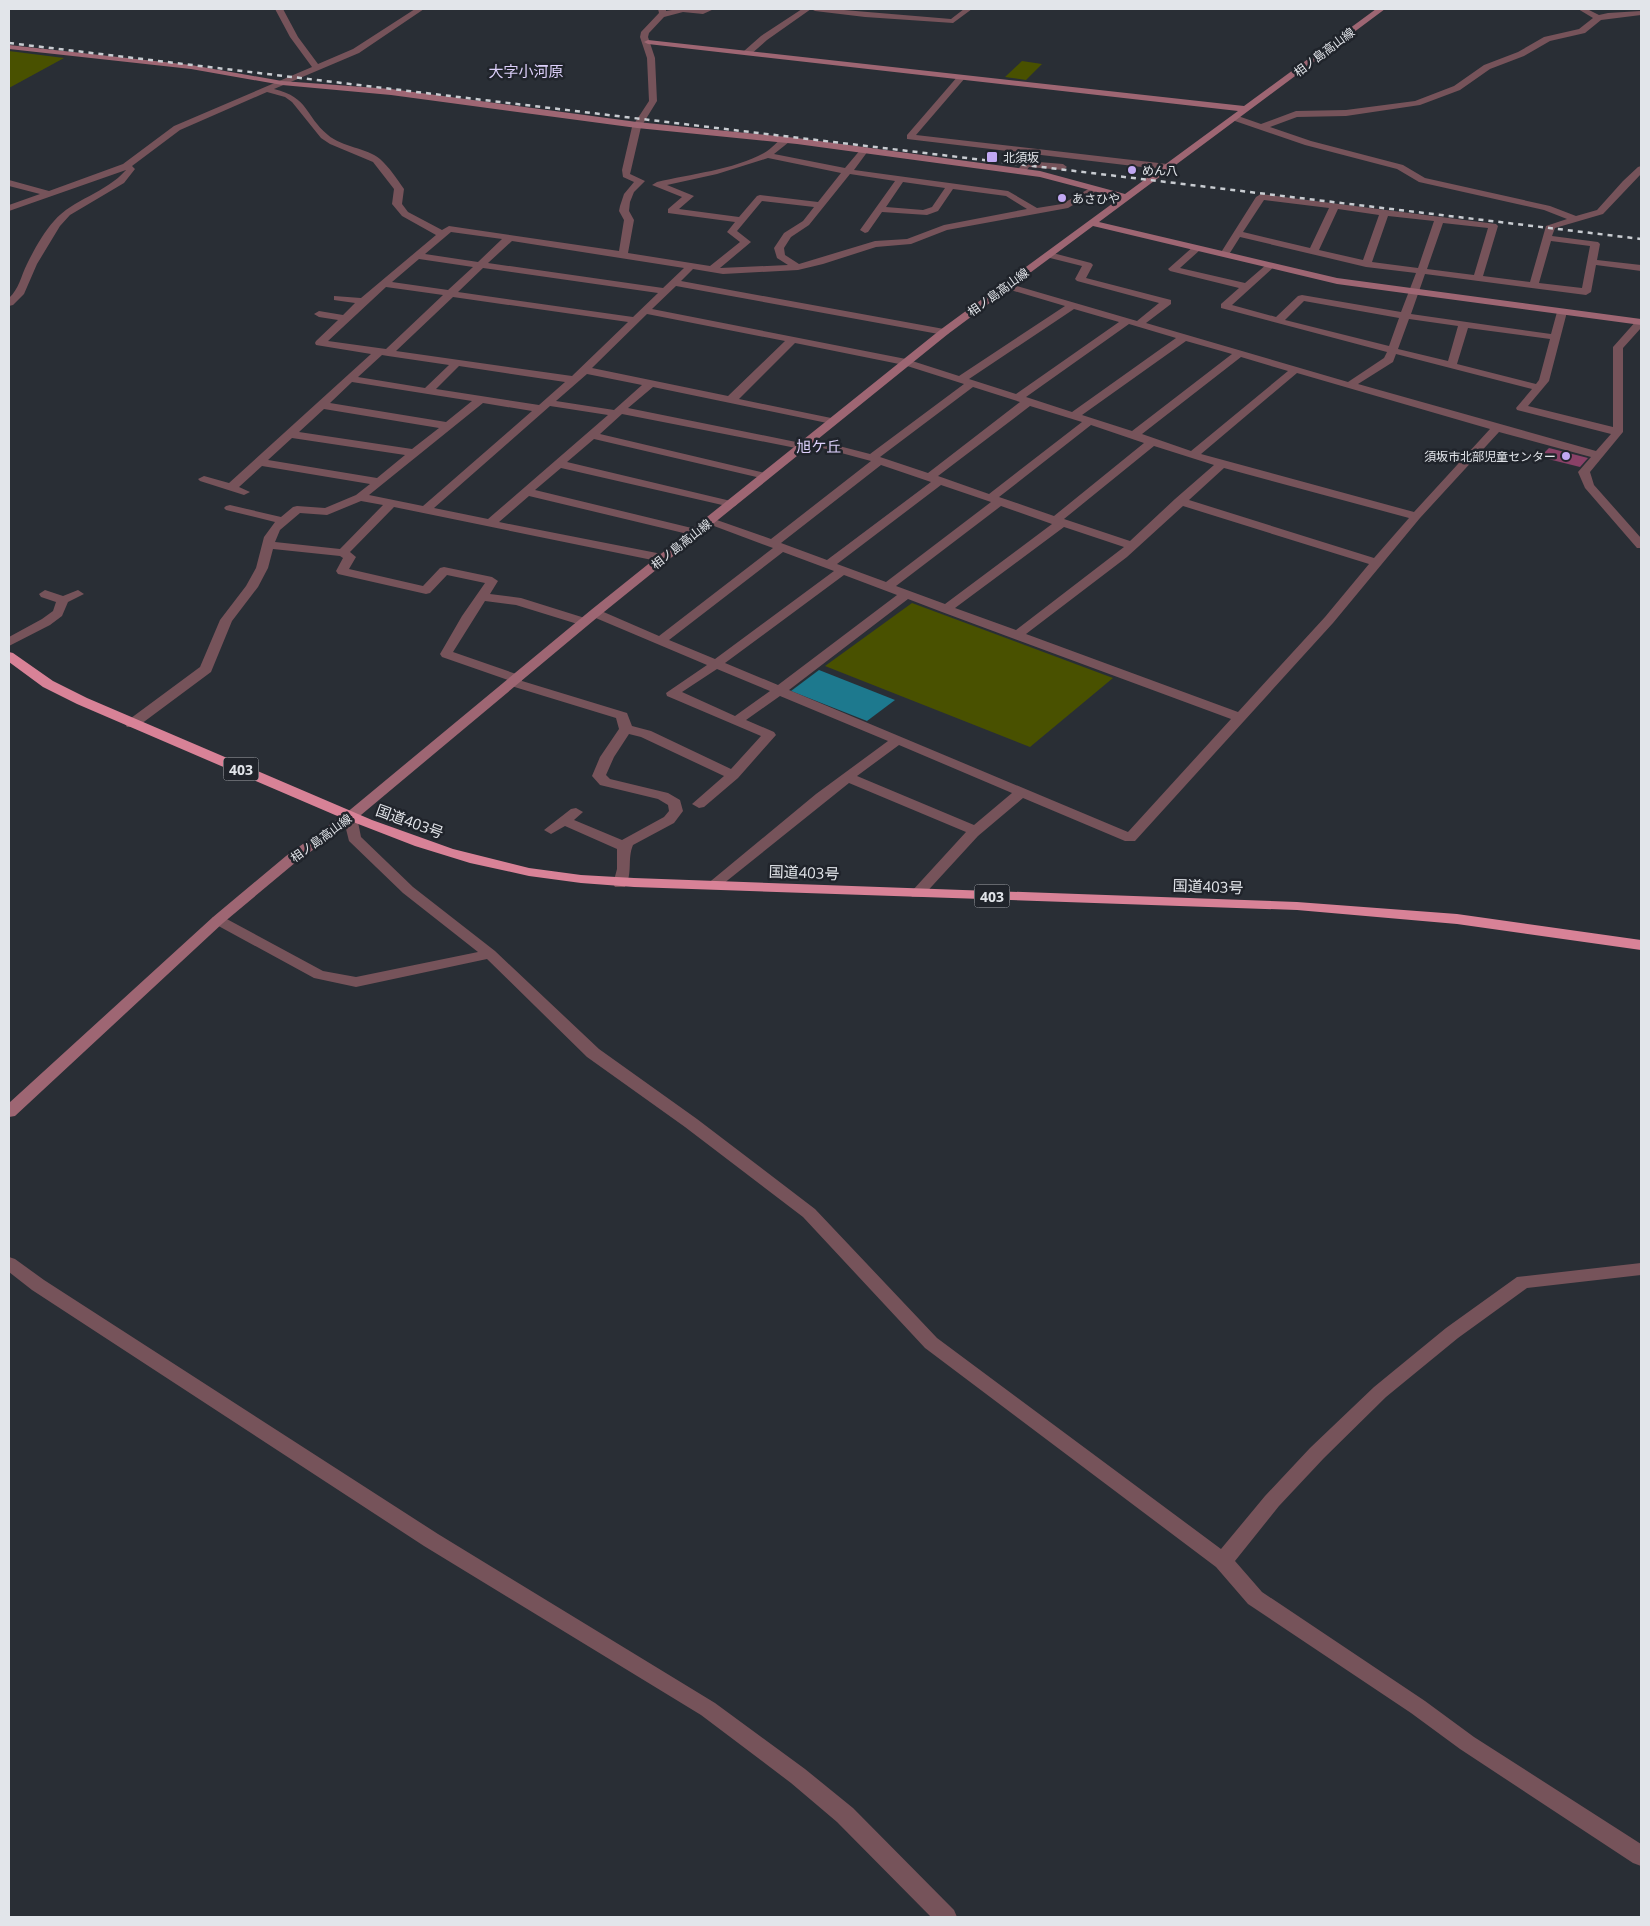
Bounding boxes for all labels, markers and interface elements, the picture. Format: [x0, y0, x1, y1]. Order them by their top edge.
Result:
street label: 相ノ島高山線 [1290, 24, 1358, 80]
district label: 大字小河原 [488, 61, 564, 81]
place label: 北須坂 [1003, 149, 1039, 166]
marker: 北須坂 [985, 150, 999, 164]
place label: めん八 [1142, 162, 1178, 179]
marker: めん八 [1126, 164, 1138, 176]
place label: あさひや [1072, 190, 1120, 207]
marker: あさひや [1056, 192, 1068, 204]
street label: 相ノ島高山線 [964, 264, 1032, 320]
district label: 旭ケ丘 [796, 436, 842, 456]
place label: 須坂市北部児童センター [1424, 448, 1556, 465]
marker: 須坂市北部児童センター [1560, 450, 1572, 462]
street label: 相ノ島高山線 [647, 515, 715, 573]
road number: 403 [224, 758, 258, 781]
street label: 国道403号 [373, 800, 447, 842]
street label: 相ノ島高山線 [287, 810, 355, 866]
street label: 国道403号 [768, 861, 840, 883]
street label: 国道403号 [1172, 875, 1244, 897]
road number: 403 [974, 884, 1010, 908]

